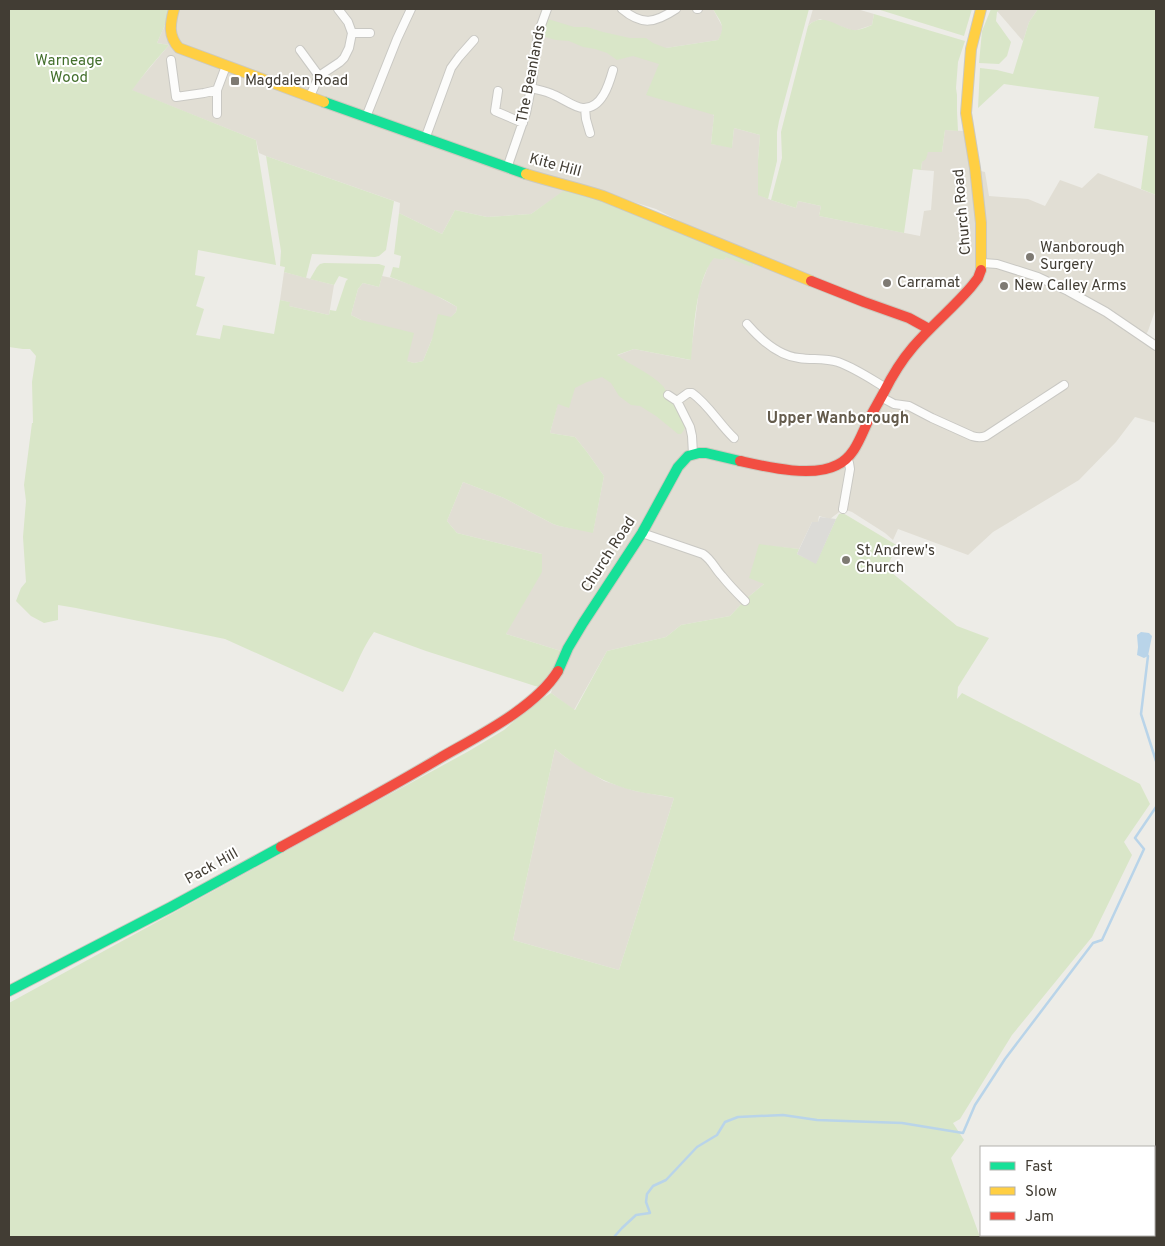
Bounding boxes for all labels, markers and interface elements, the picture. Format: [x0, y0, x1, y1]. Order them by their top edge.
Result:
street label: The Beanlands [513, 23, 551, 125]
park label: Warneage Wood [35, 52, 103, 88]
place label: Magdalen Road [245, 72, 348, 91]
marker: Magdalen Road [229, 75, 241, 87]
street label: Kite Hill [527, 150, 583, 182]
street label: Church Road [950, 168, 976, 256]
place label: Wanborough Surgery [1040, 239, 1125, 275]
marker: Wanborough Surgery [1024, 251, 1036, 263]
place label: Carramat [897, 274, 960, 293]
marker: Carramat [881, 277, 893, 289]
place label: New Calley Arms [1014, 277, 1127, 296]
marker: New Calley Arms [998, 280, 1010, 292]
district label: Upper Wanborough [767, 409, 909, 429]
street label: Church Road [578, 514, 640, 596]
place label: St Andrew's Church [856, 542, 935, 578]
marker: St Andrew's Church [840, 554, 852, 566]
street label: Pack Hill [182, 845, 242, 889]
legend [980, 1146, 1155, 1236]
text: Fast [1025, 1158, 1053, 1177]
text: Slow [1025, 1183, 1057, 1202]
text: Jam [1025, 1208, 1054, 1227]

